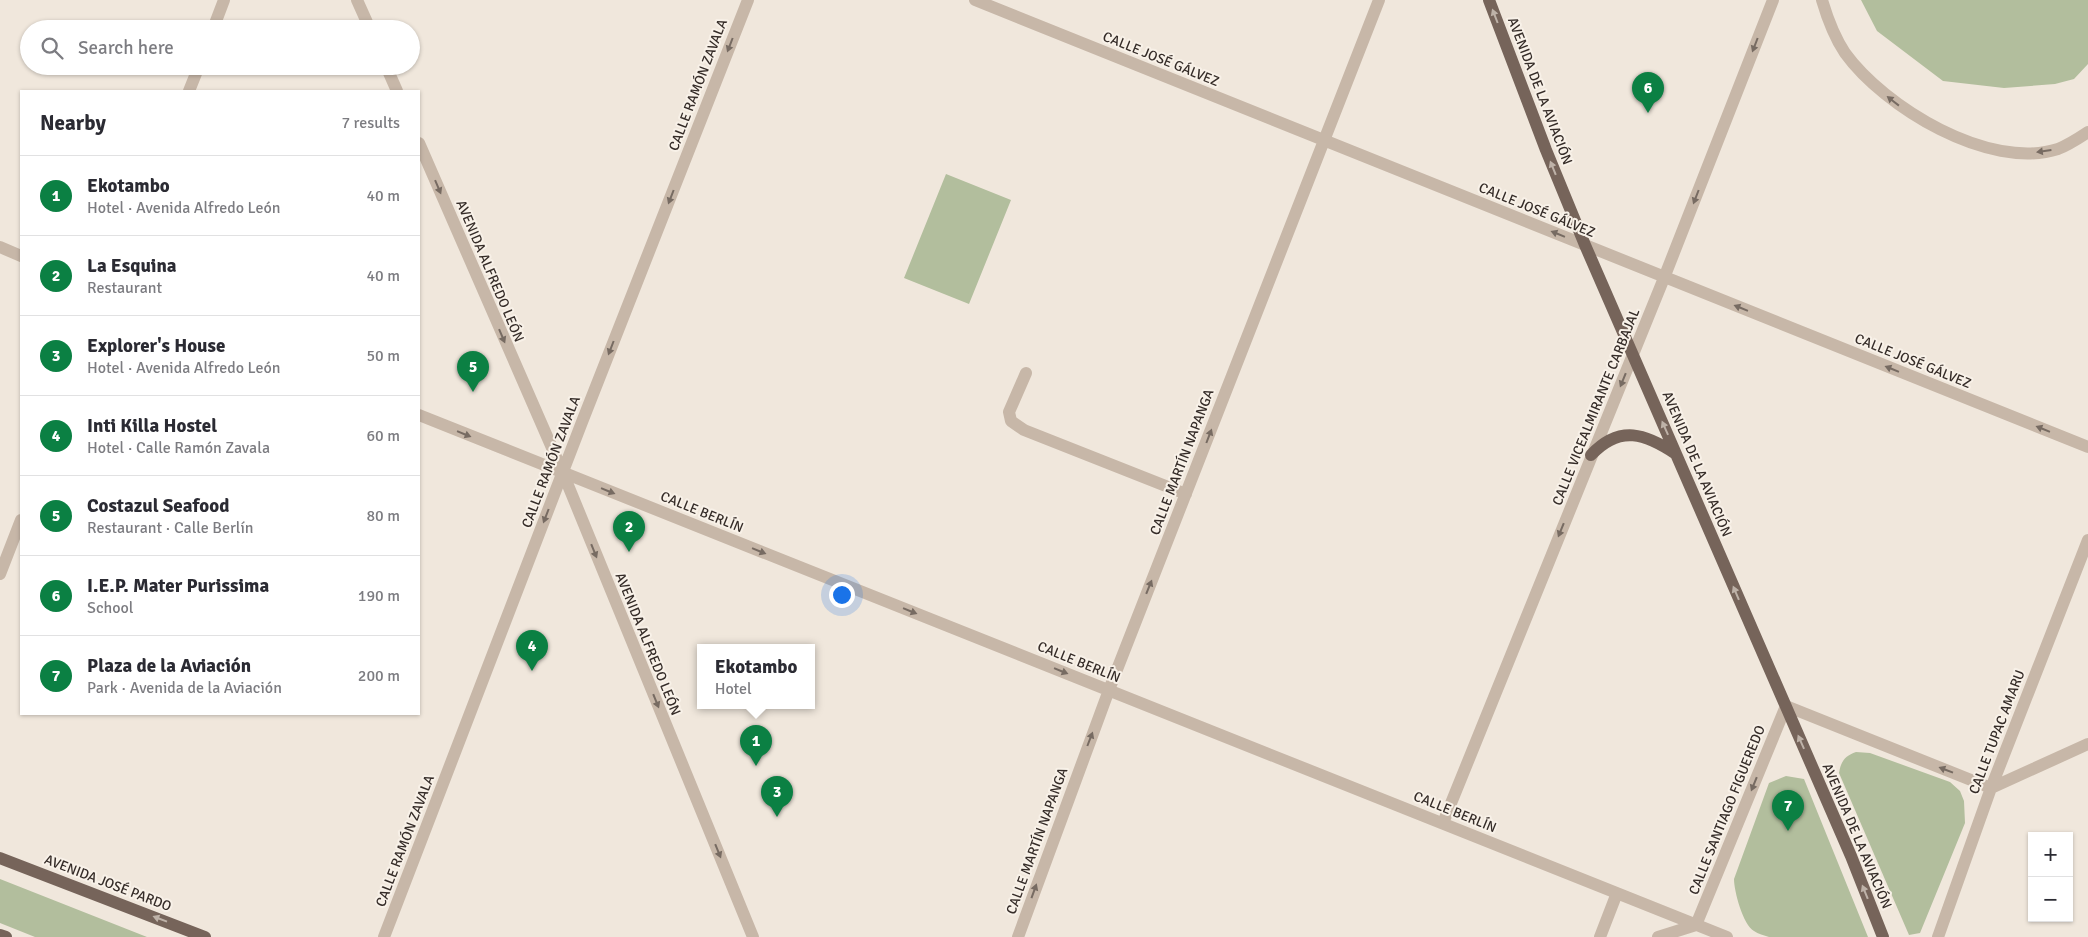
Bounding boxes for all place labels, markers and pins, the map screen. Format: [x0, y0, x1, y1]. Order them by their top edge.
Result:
pin: 6 [1632, 72, 1664, 113]
pin: 5 [457, 351, 489, 392]
pin: 2 [613, 511, 645, 552]
pin: 4 [516, 630, 548, 671]
pin: 1 [740, 725, 772, 766]
pin: 3 [761, 776, 793, 817]
pin: 7 [1772, 790, 1804, 831]

